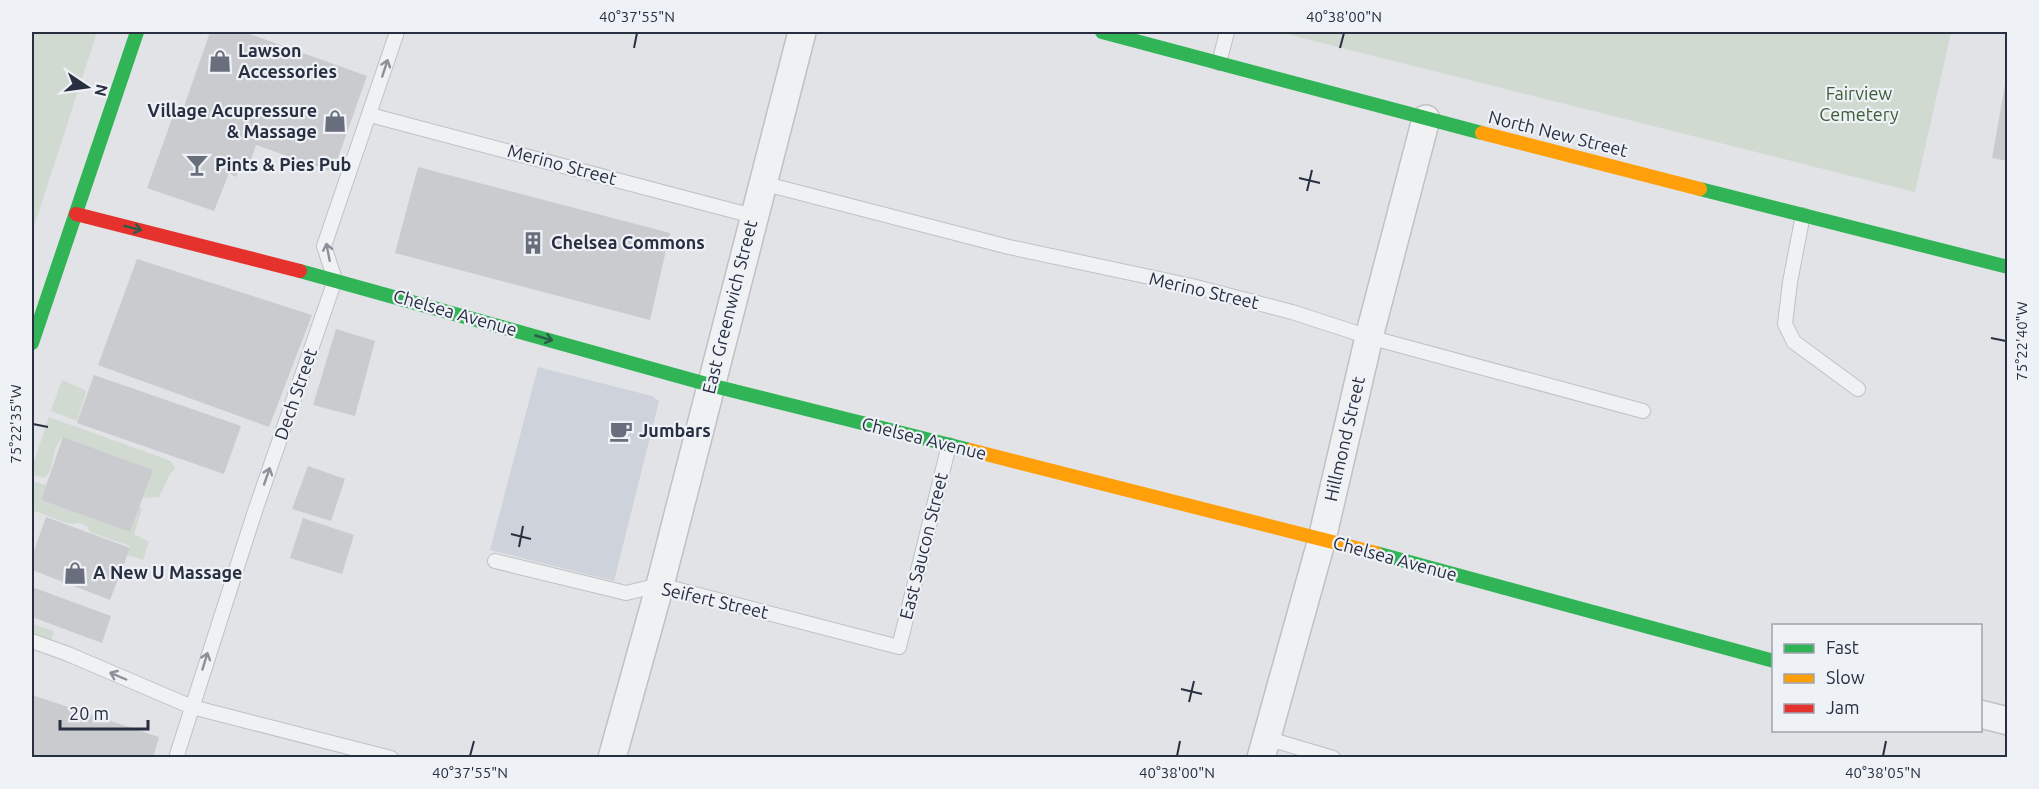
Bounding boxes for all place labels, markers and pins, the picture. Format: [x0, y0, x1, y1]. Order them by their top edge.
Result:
place label: Lawson Accessories [238, 40, 337, 81]
shop icon: Lawson Accessories [207, 48, 233, 74]
place label: Village Acupressure & Massage [147, 100, 317, 141]
shop icon: Village Acupressure & Massage [322, 108, 348, 134]
bar icon: Pints & Pies Pub [184, 152, 210, 178]
place label: Pints & Pies Pub [215, 154, 351, 174]
building icon: Chelsea Commons [520, 230, 546, 256]
place label: Chelsea Commons [551, 232, 705, 252]
cafe icon: Jumbars [608, 418, 634, 444]
place label: Jumbars [639, 420, 711, 440]
shop icon: A New U Massage [62, 560, 88, 586]
place label: A New U Massage [93, 562, 242, 582]

